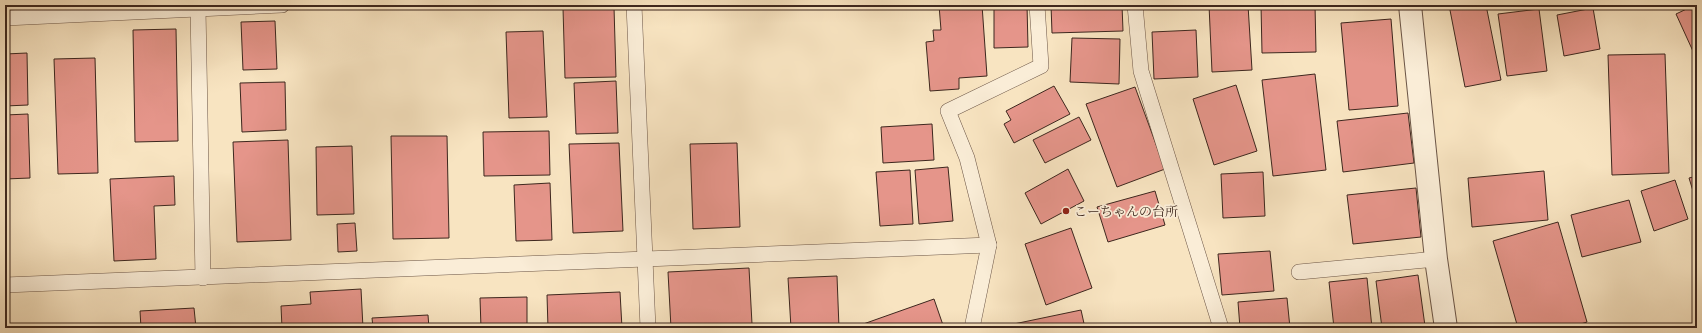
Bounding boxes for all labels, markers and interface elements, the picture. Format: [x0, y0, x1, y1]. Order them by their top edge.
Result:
place label: こーちゃんの台所 [1074, 204, 1178, 220]
marker: こーちゃんの台所 [1061, 206, 1071, 216]

